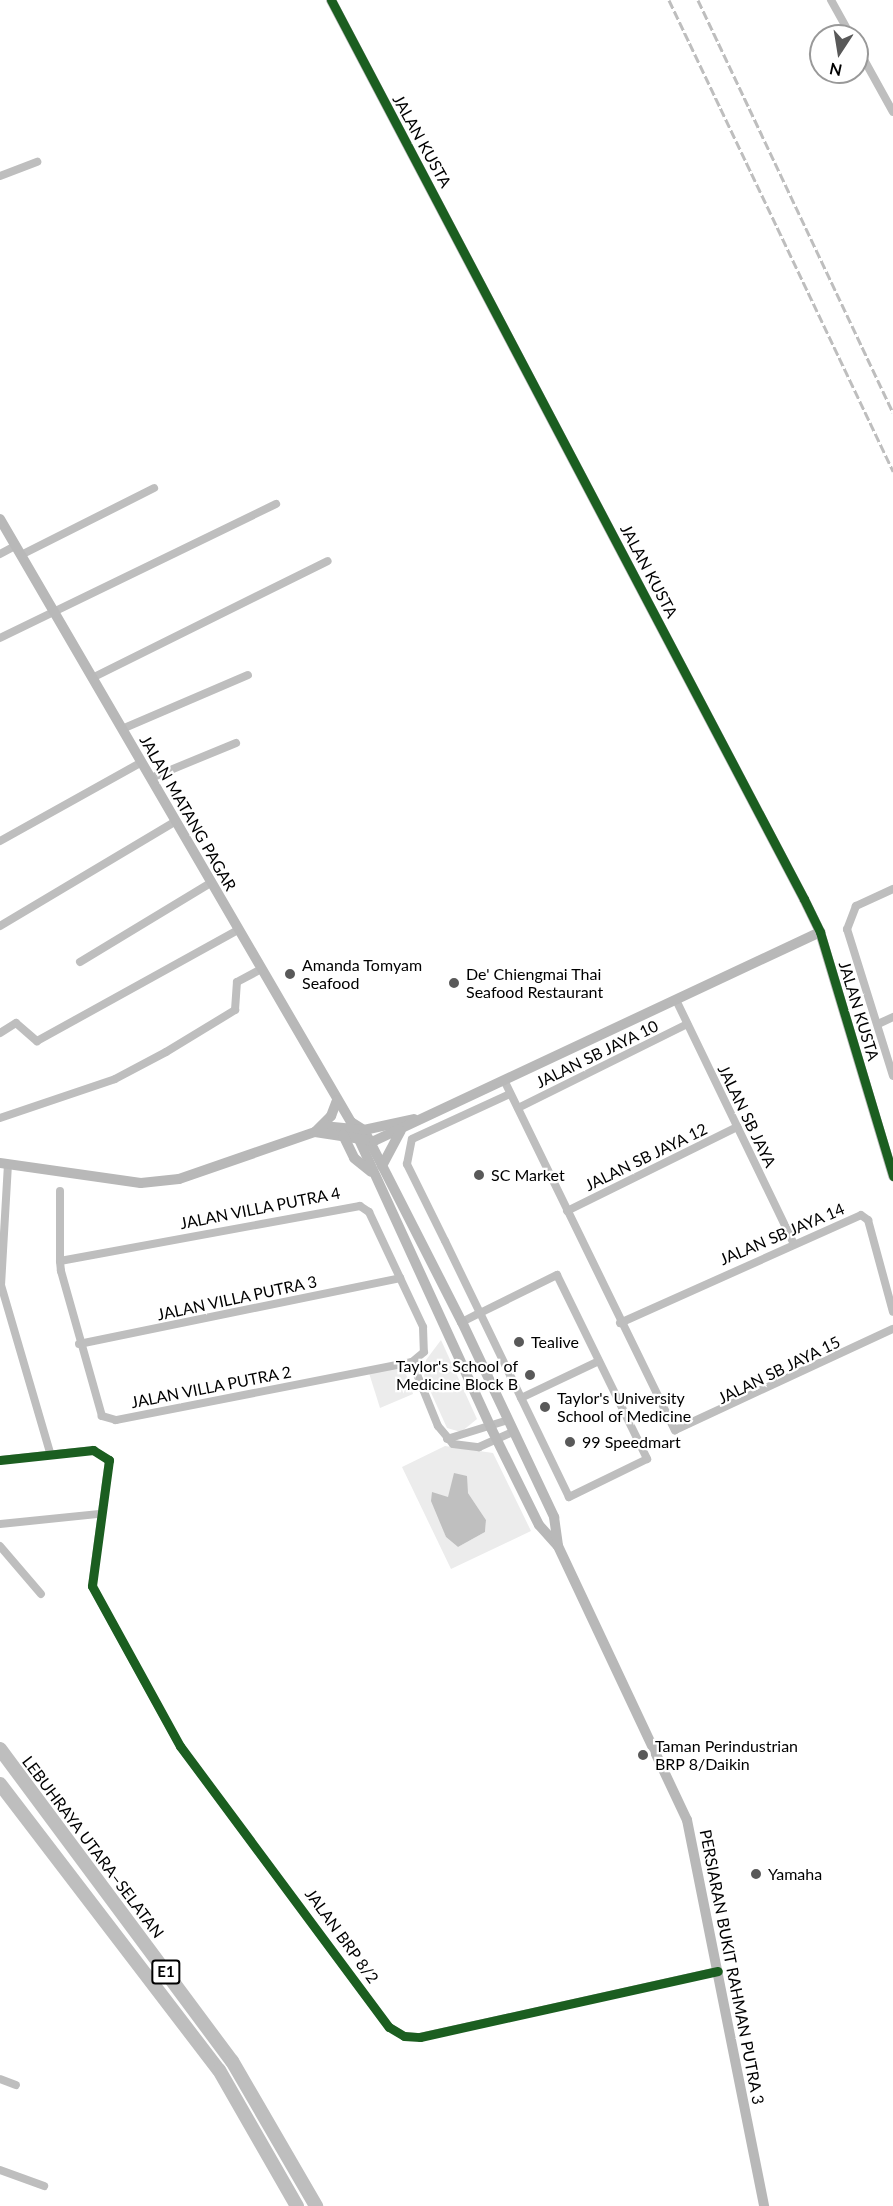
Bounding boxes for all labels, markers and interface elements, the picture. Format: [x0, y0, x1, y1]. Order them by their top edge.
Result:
north arrow [809, 24, 869, 84]
text: N [828, 60, 844, 81]
street label: JALAN KUSTA [389, 91, 455, 191]
street label: JALAN KUSTA [616, 521, 682, 621]
street label: JALAN MATANG PAGAR [136, 732, 240, 894]
place label: Amanda Tomyam Seafood [302, 955, 423, 993]
street label: JALAN KUSTA [835, 959, 883, 1063]
place label: De' Chiengmai Thai Seafood Restaurant [466, 964, 603, 1002]
marker: Amanda Tomyam Seafood [283, 967, 297, 981]
marker: De' Chiengmai Thai Seafood Restaurant [447, 976, 461, 990]
street label: JALAN SB JAYA 10 [532, 1016, 662, 1092]
street label: JALAN SB JAYA [714, 1061, 780, 1171]
street label: JALAN SB JAYA 12 [581, 1119, 711, 1195]
place label: SC Market [491, 1165, 565, 1185]
marker: SC Market [472, 1168, 486, 1182]
street label: JALAN VILLA PUTRA 4 [177, 1183, 343, 1233]
street label: JALAN SB JAYA 14 [716, 1199, 848, 1269]
street label: JALAN VILLA PUTRA 3 [155, 1272, 319, 1324]
place label: Tealive [531, 1332, 579, 1352]
street label: JALAN SB JAYA 15 [714, 1332, 844, 1408]
marker: Tealive [512, 1335, 526, 1349]
place label: Taylor's School of Medicine Block B [396, 1356, 518, 1394]
street label: JALAN VILLA PUTRA 2 [128, 1362, 294, 1412]
marker: Taylor's School of Medicine Block B [523, 1368, 537, 1382]
place label: Taylor's University School of Medicine [557, 1388, 692, 1426]
marker: Taylor's University School of Medicine [538, 1400, 552, 1414]
place label: 99 Speedmart [582, 1432, 681, 1452]
marker: 99 Speedmart [563, 1435, 577, 1449]
place label: Taman Perindustrian BRP 8/Daikin [655, 1736, 798, 1774]
marker: Taman Perindustrian BRP 8/Daikin [636, 1748, 650, 1762]
street label: LEBUHRAYA UTARA–SELATAN [18, 1752, 168, 1942]
street label: PERSIARAN BUKIT RAHMAN PUTRA 3 [696, 1827, 768, 2107]
place label: Yamaha [768, 1864, 822, 1884]
marker: Yamaha [749, 1867, 763, 1881]
street label: JALAN BRP 8/2 [301, 1885, 383, 1987]
road number: E1 [151, 1960, 181, 1984]

